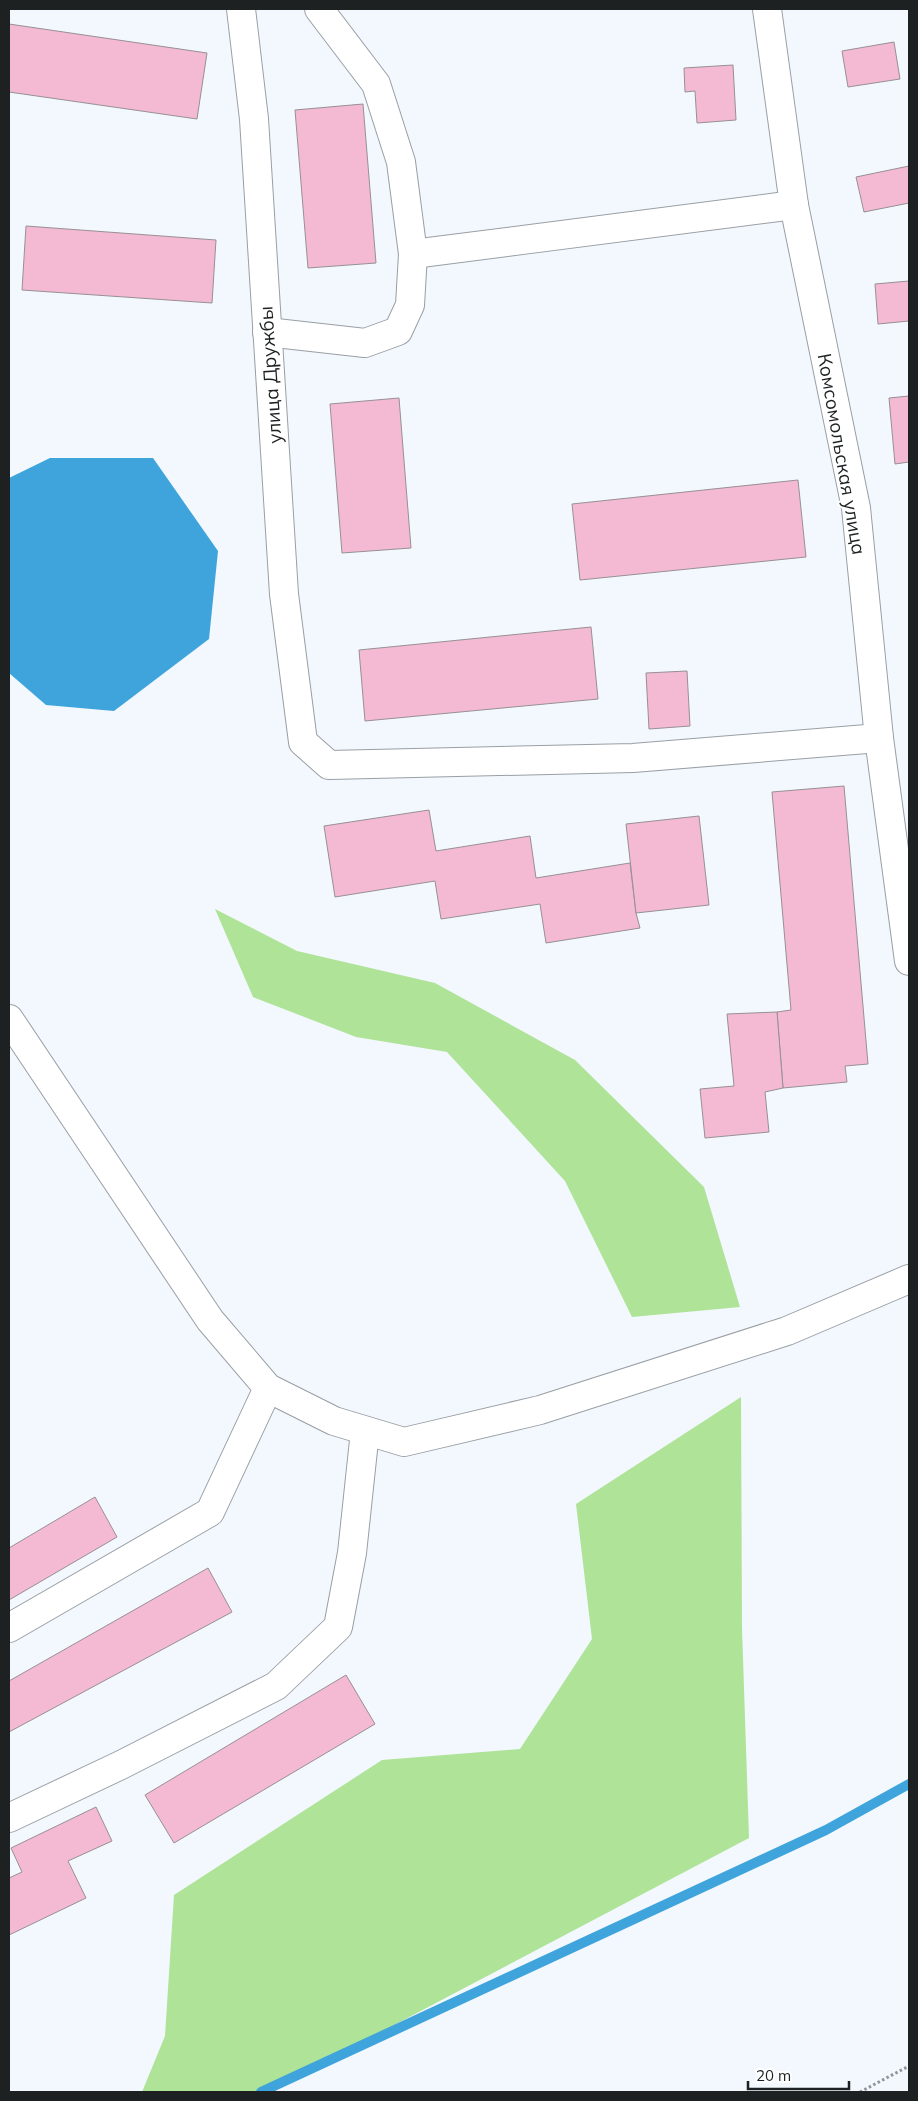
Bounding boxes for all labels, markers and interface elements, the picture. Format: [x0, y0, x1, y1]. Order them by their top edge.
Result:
street label: улица Дружбы [253, 305, 287, 445]
street label: Комсомольская улица [812, 351, 872, 557]
scale bar [748, 2058, 849, 2090]
text: 20 m [756, 2066, 791, 2085]

